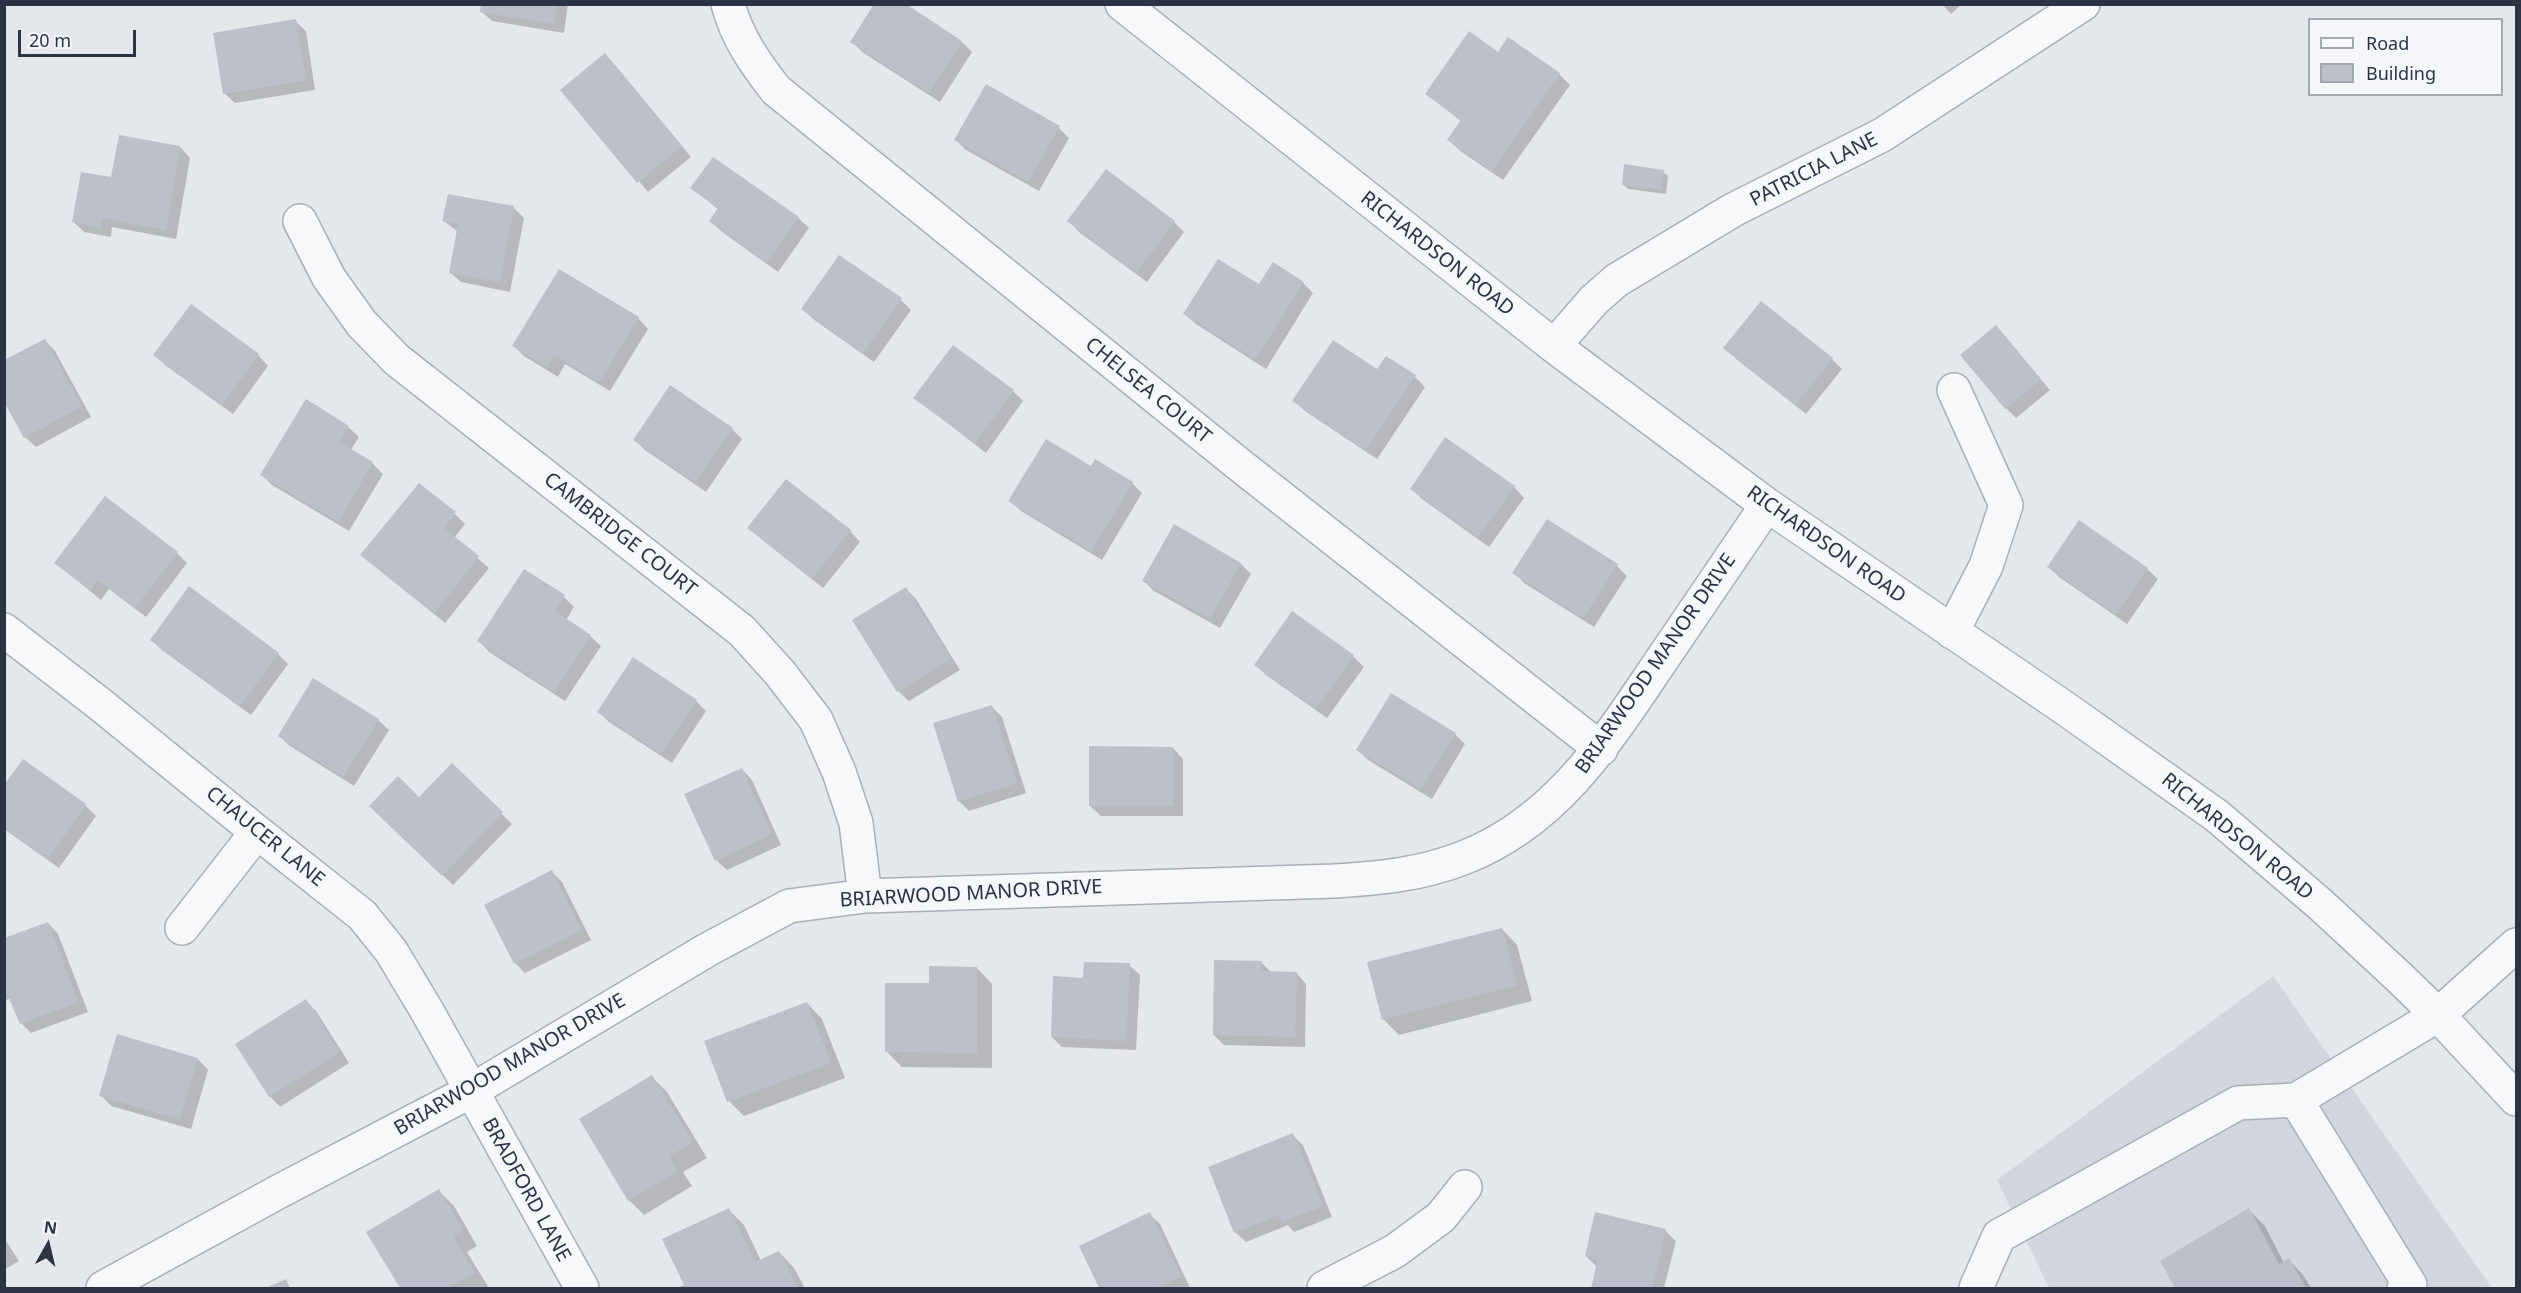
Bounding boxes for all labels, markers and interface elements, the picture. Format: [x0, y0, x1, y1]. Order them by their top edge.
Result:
scale bar [21, 18, 140, 56]
legend [2308, 18, 2503, 96]
text: 20 m [29, 28, 71, 52]
text: Road [2366, 31, 2409, 55]
text: Building [2366, 61, 2436, 85]
street label: PATRICIA LANE [1746, 128, 1882, 212]
street label: RICHARDSON ROAD [1355, 187, 1519, 321]
street label: CHELSEA COURT [1080, 333, 1216, 449]
street label: CAMBRIDGE COURT [539, 468, 701, 602]
street label: RICHARDSON ROAD [1742, 481, 1910, 609]
street label: BRIARWOOD MANOR DRIVE [1571, 549, 1741, 779]
street label: RICHARDSON ROAD [2156, 768, 2318, 906]
street label: CHAUCER LANE [201, 782, 329, 892]
street label: BRIARWOOD MANOR DRIVE [839, 875, 1103, 913]
street label: BRIARWOOD MANOR DRIVE [390, 989, 630, 1141]
street label: BRADFORD LANE [477, 1114, 575, 1266]
north arrow [18, 1215, 78, 1275]
text: N [43, 1215, 58, 1239]

